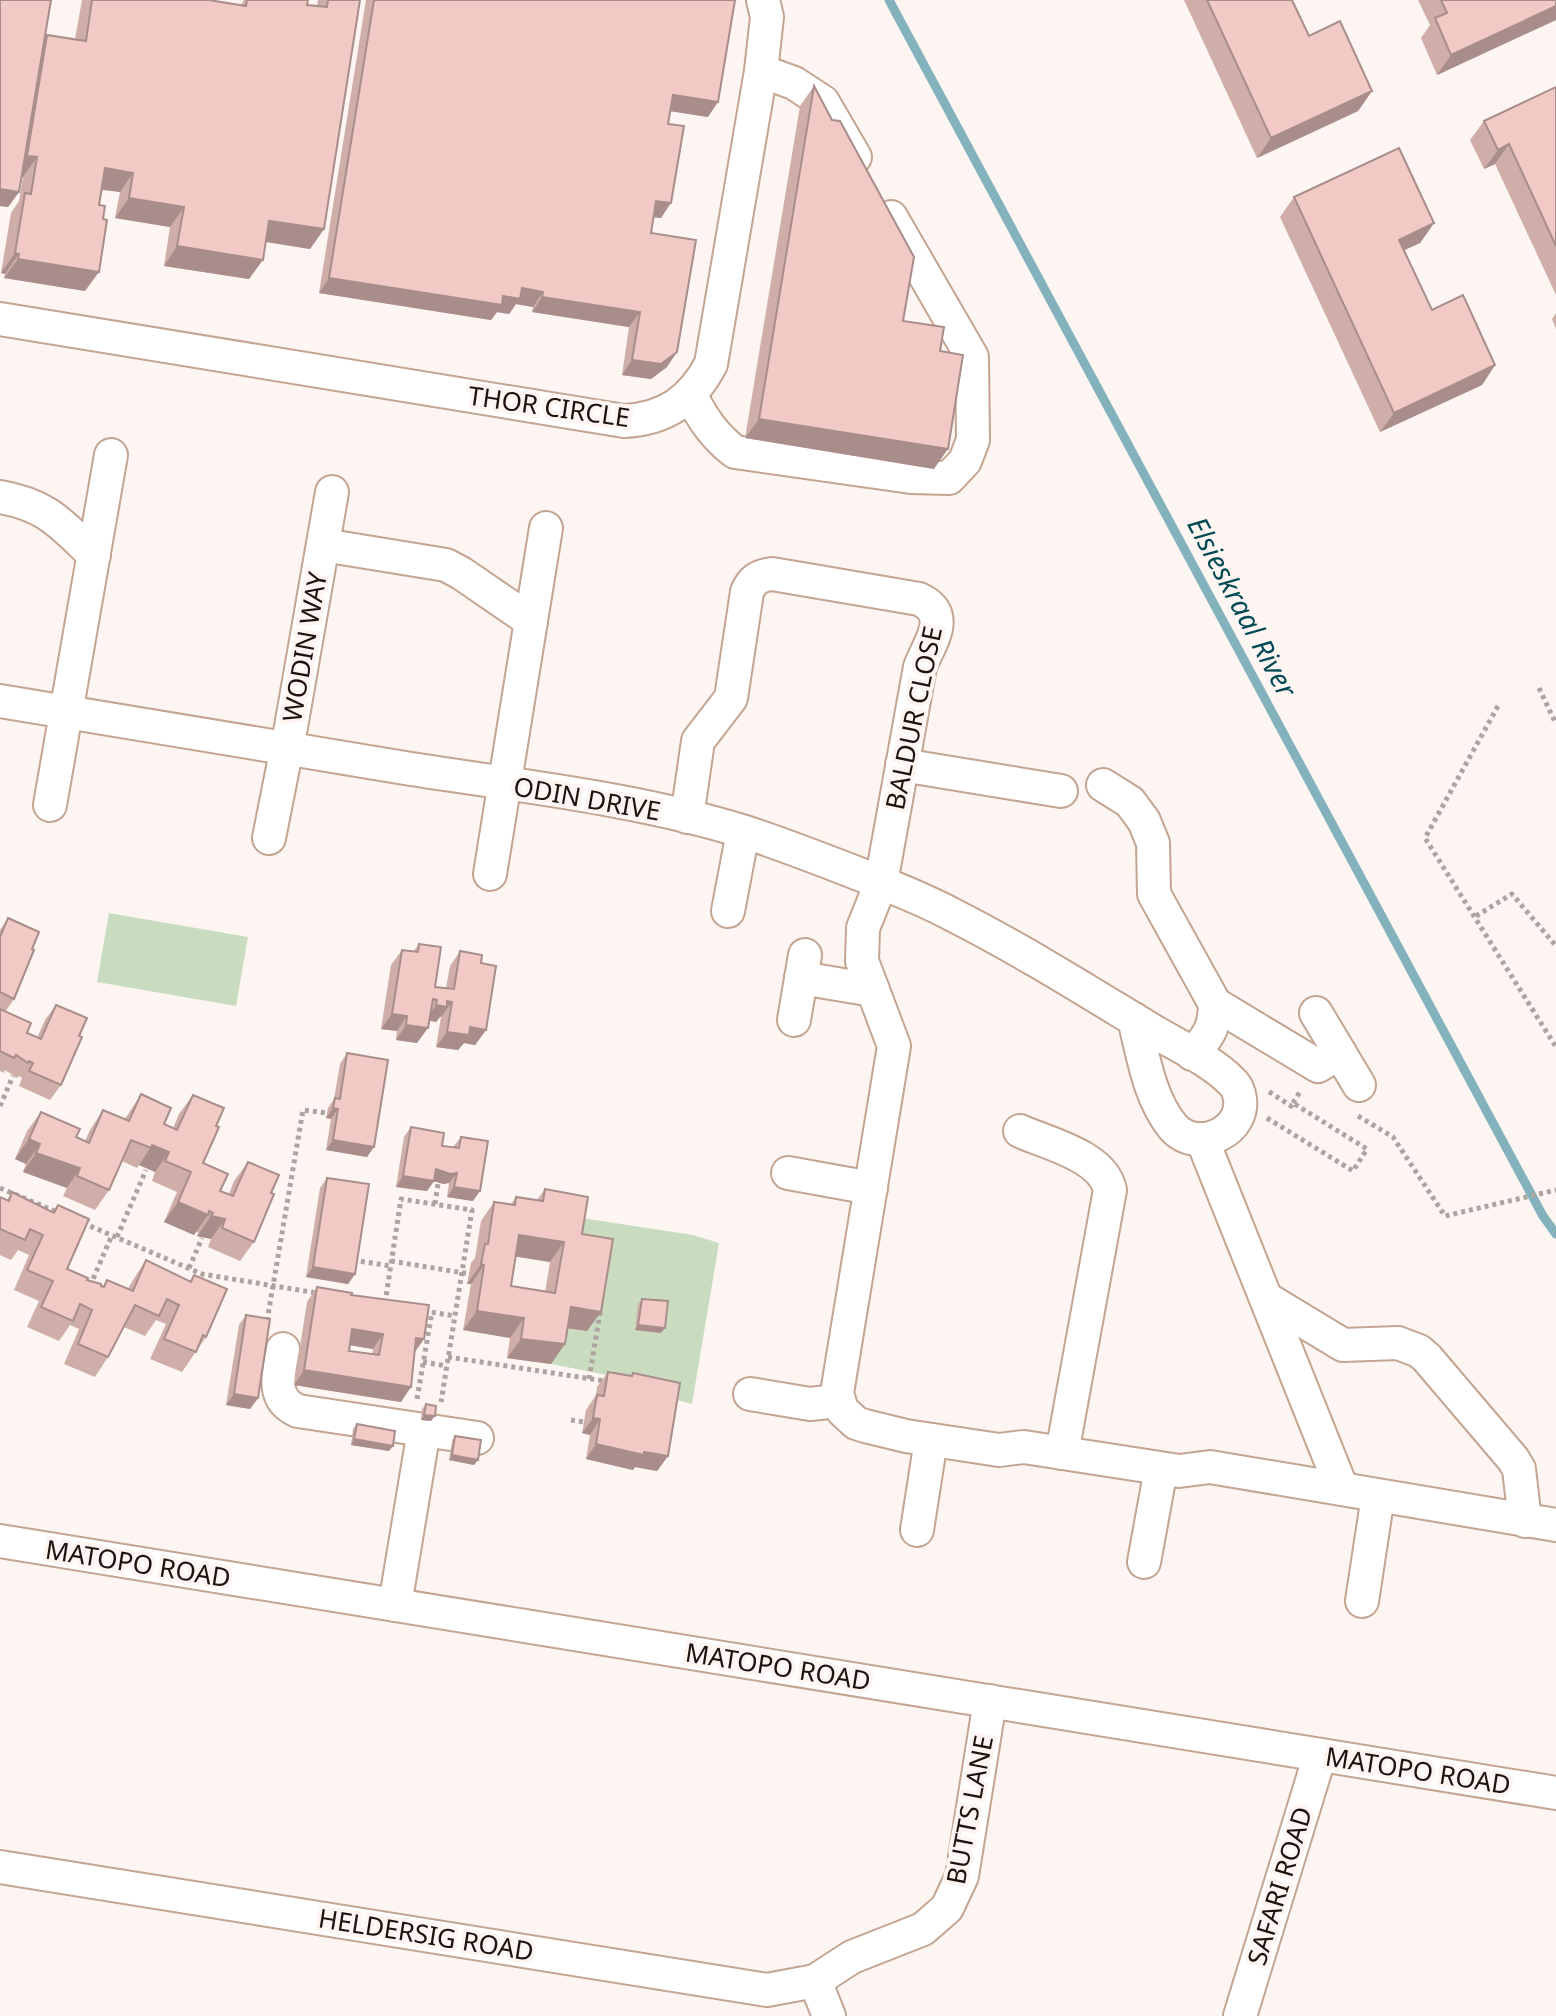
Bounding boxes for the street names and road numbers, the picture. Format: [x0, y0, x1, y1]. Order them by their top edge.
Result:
street label: THOR CIRCLE [466, 377, 632, 435]
street label: WODIN WAY [273, 569, 335, 725]
street label: BALDUR CLOSE [876, 623, 950, 813]
street label: ODIN DRIVE [511, 767, 663, 829]
street label: MATOPO ROAD [43, 1531, 233, 1595]
street label: MATOPO ROAD [683, 1634, 873, 1698]
street label: BUTTS LANE [937, 1732, 1001, 1887]
street label: MATOPO ROAD [1323, 1738, 1513, 1802]
street label: SAFARI ROAD [1238, 1802, 1320, 1969]
street label: HELDERSIG ROAD [316, 1899, 536, 1969]

